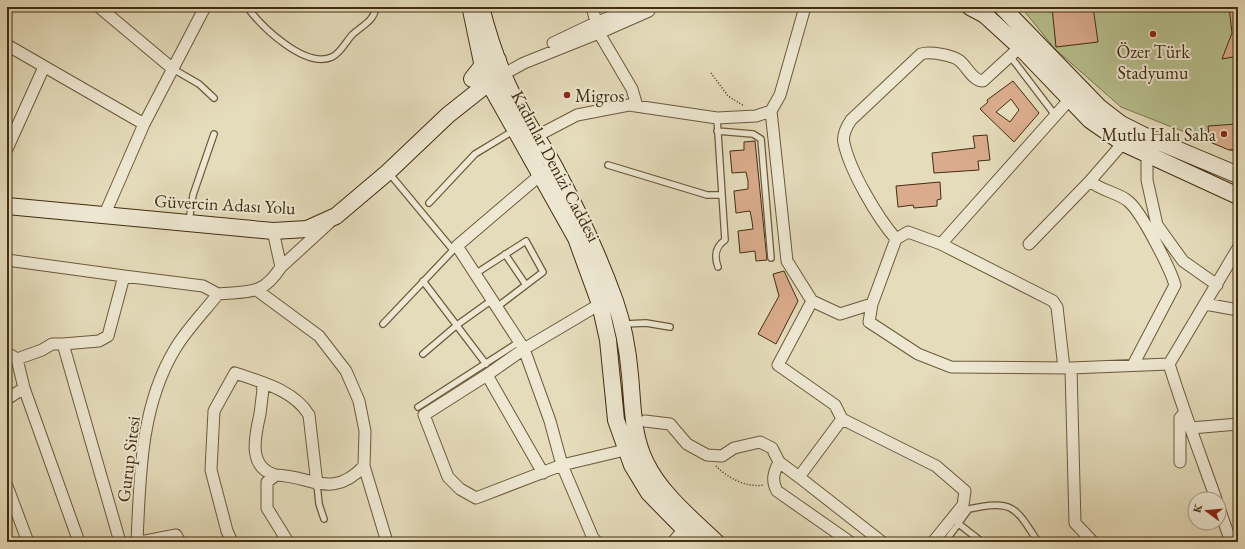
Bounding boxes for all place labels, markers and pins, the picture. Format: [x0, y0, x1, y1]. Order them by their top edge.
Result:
marker: Özer Türk Stadyumu [1148, 29, 1158, 39]
place label: Özer Türk Stadyumu [1116, 40, 1190, 84]
place label: Migros [575, 84, 624, 107]
marker: Migros [562, 90, 572, 100]
place label: Mutlu Halı Saha [1101, 123, 1217, 146]
marker: Mutlu Halı Saha [1219, 129, 1229, 139]

